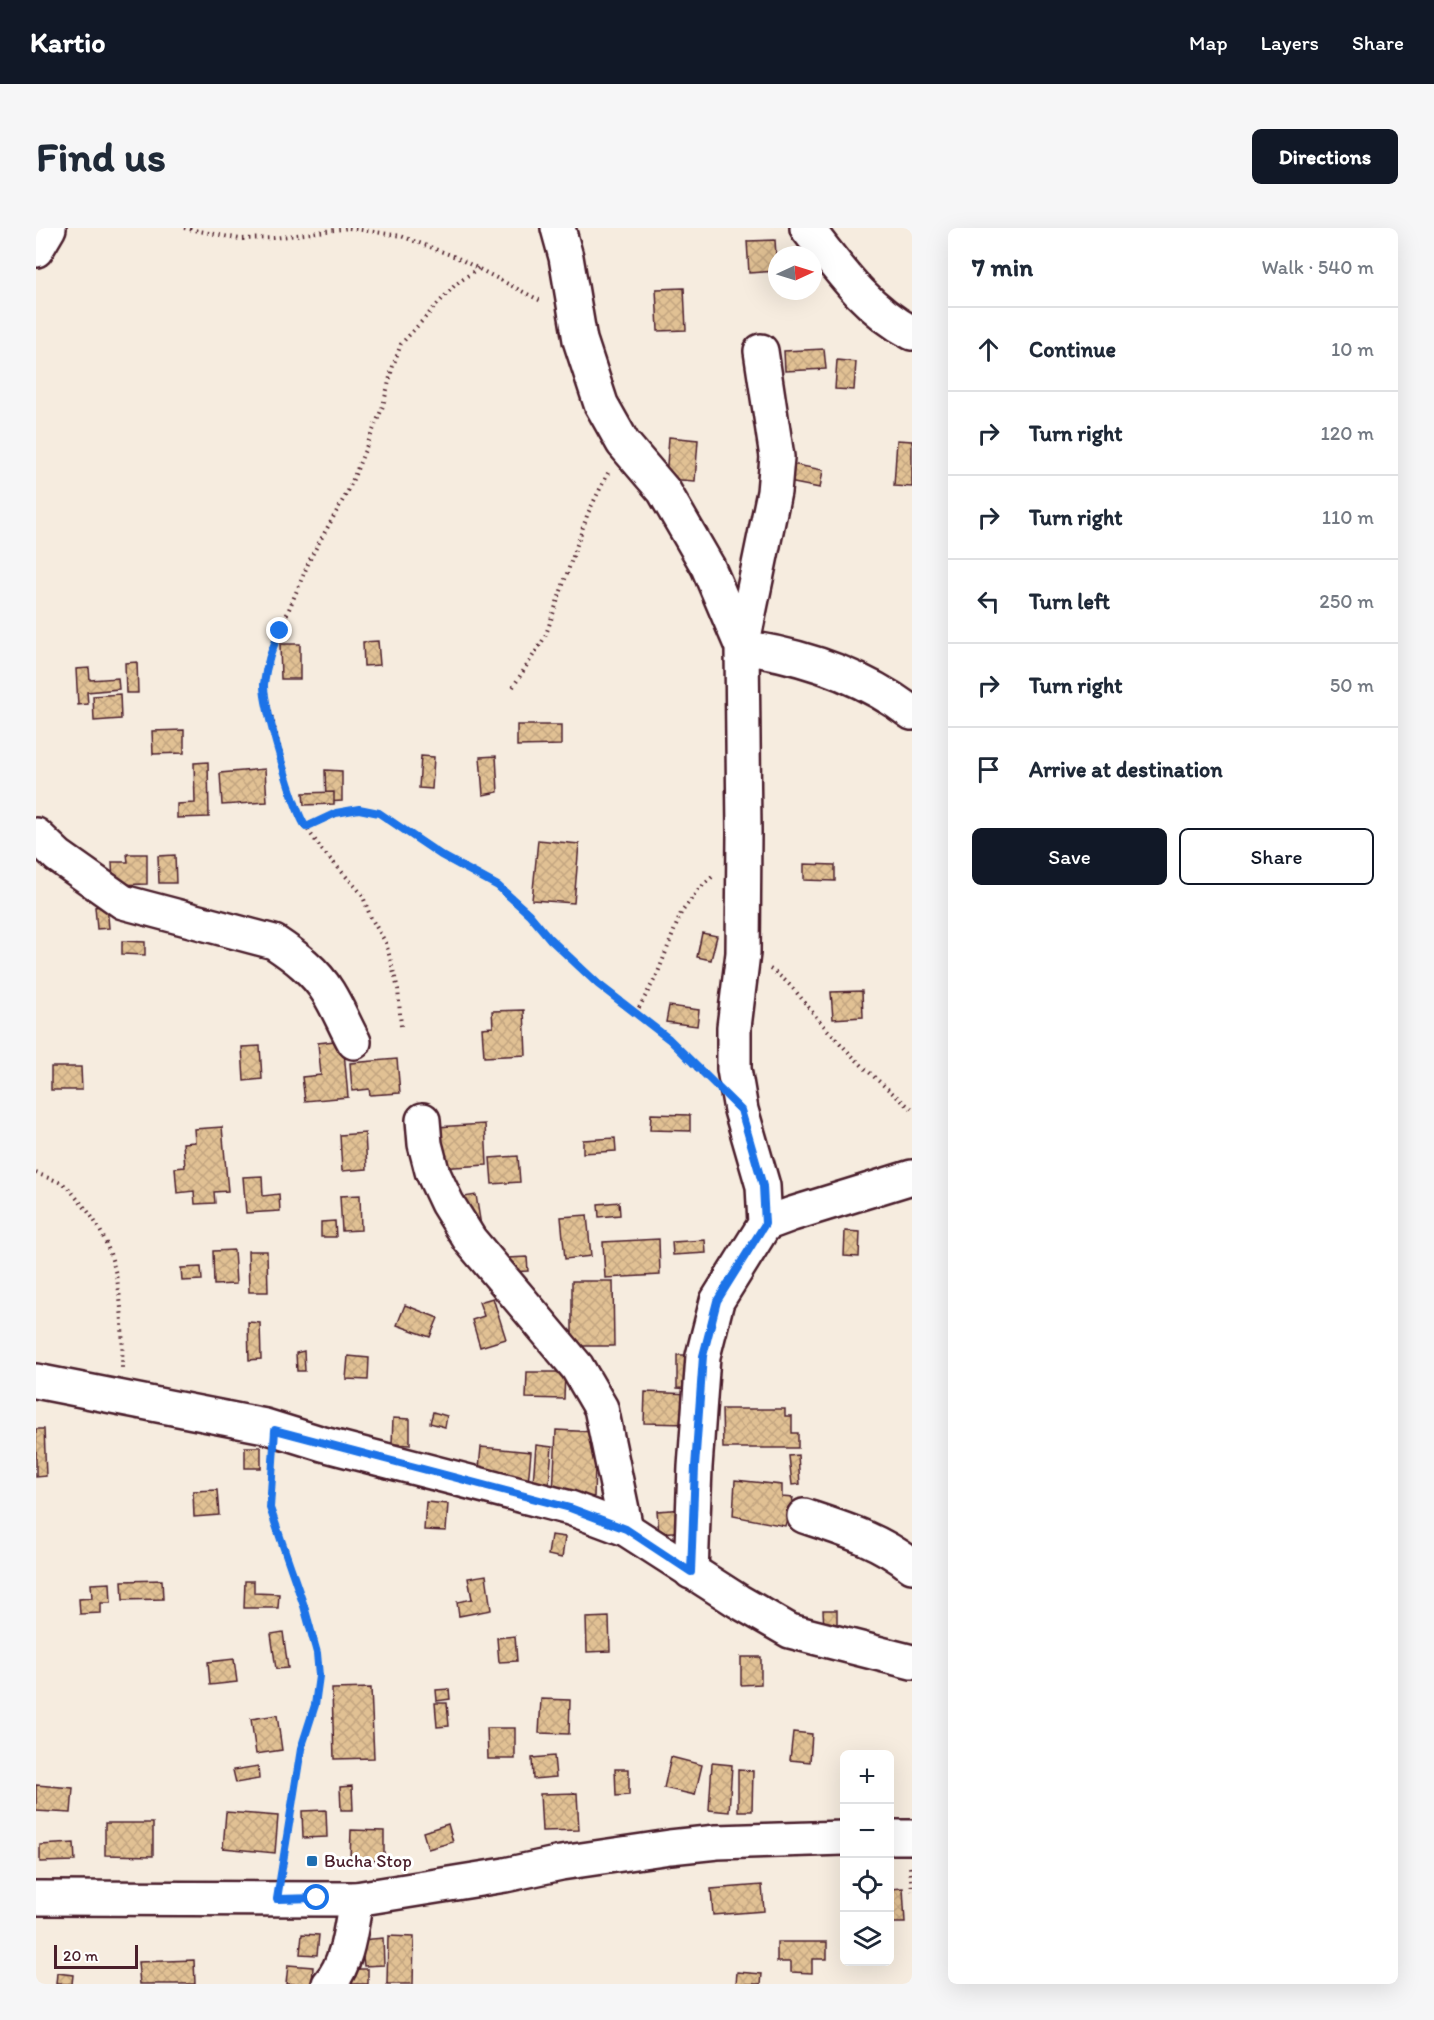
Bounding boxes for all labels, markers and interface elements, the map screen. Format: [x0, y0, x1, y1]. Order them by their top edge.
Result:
text: Kartio [30, 25, 105, 59]
text: Map [1189, 30, 1228, 55]
text: Layers [1261, 30, 1319, 55]
text: Share [1352, 30, 1404, 55]
button: Directions [1252, 129, 1398, 184]
text: Find us [36, 131, 166, 182]
north arrow [768, 246, 822, 300]
text: 7 min [972, 251, 1033, 283]
text: Walk · 540 m [1261, 255, 1374, 279]
icon: ahead [972, 333, 1005, 366]
text: Continue [1029, 336, 1116, 363]
text: 10 m [1331, 337, 1374, 361]
icon: right [972, 417, 1005, 450]
text: Turn right [1029, 420, 1123, 447]
text: 120 m [1321, 421, 1374, 445]
icon: right [972, 501, 1005, 534]
text: Turn right [1029, 504, 1123, 531]
text: 110 m [1322, 505, 1374, 529]
icon: left [972, 585, 1005, 618]
text: Turn left [1029, 588, 1110, 615]
text: 250 m [1319, 589, 1374, 613]
route end [266, 617, 292, 643]
icon: right [972, 669, 1005, 702]
text: Turn right [1029, 672, 1123, 699]
text: 50 m [1330, 673, 1374, 697]
icon: arrive [972, 753, 1005, 786]
text: Arrive at destination [1029, 756, 1223, 783]
button: Save [972, 828, 1167, 885]
button: Share [1179, 828, 1374, 885]
map controls [840, 1750, 894, 1966]
button: + [840, 1750, 894, 1804]
button: − [840, 1804, 894, 1858]
place label: Bucha Stop [324, 1850, 412, 1872]
marker: Bucha Stop [305, 1854, 319, 1868]
button: locate [840, 1858, 894, 1912]
route start [303, 1884, 329, 1910]
button: layers [840, 1912, 894, 1966]
scale bar [54, 1942, 138, 1970]
text: 20 m [63, 1946, 98, 1965]

